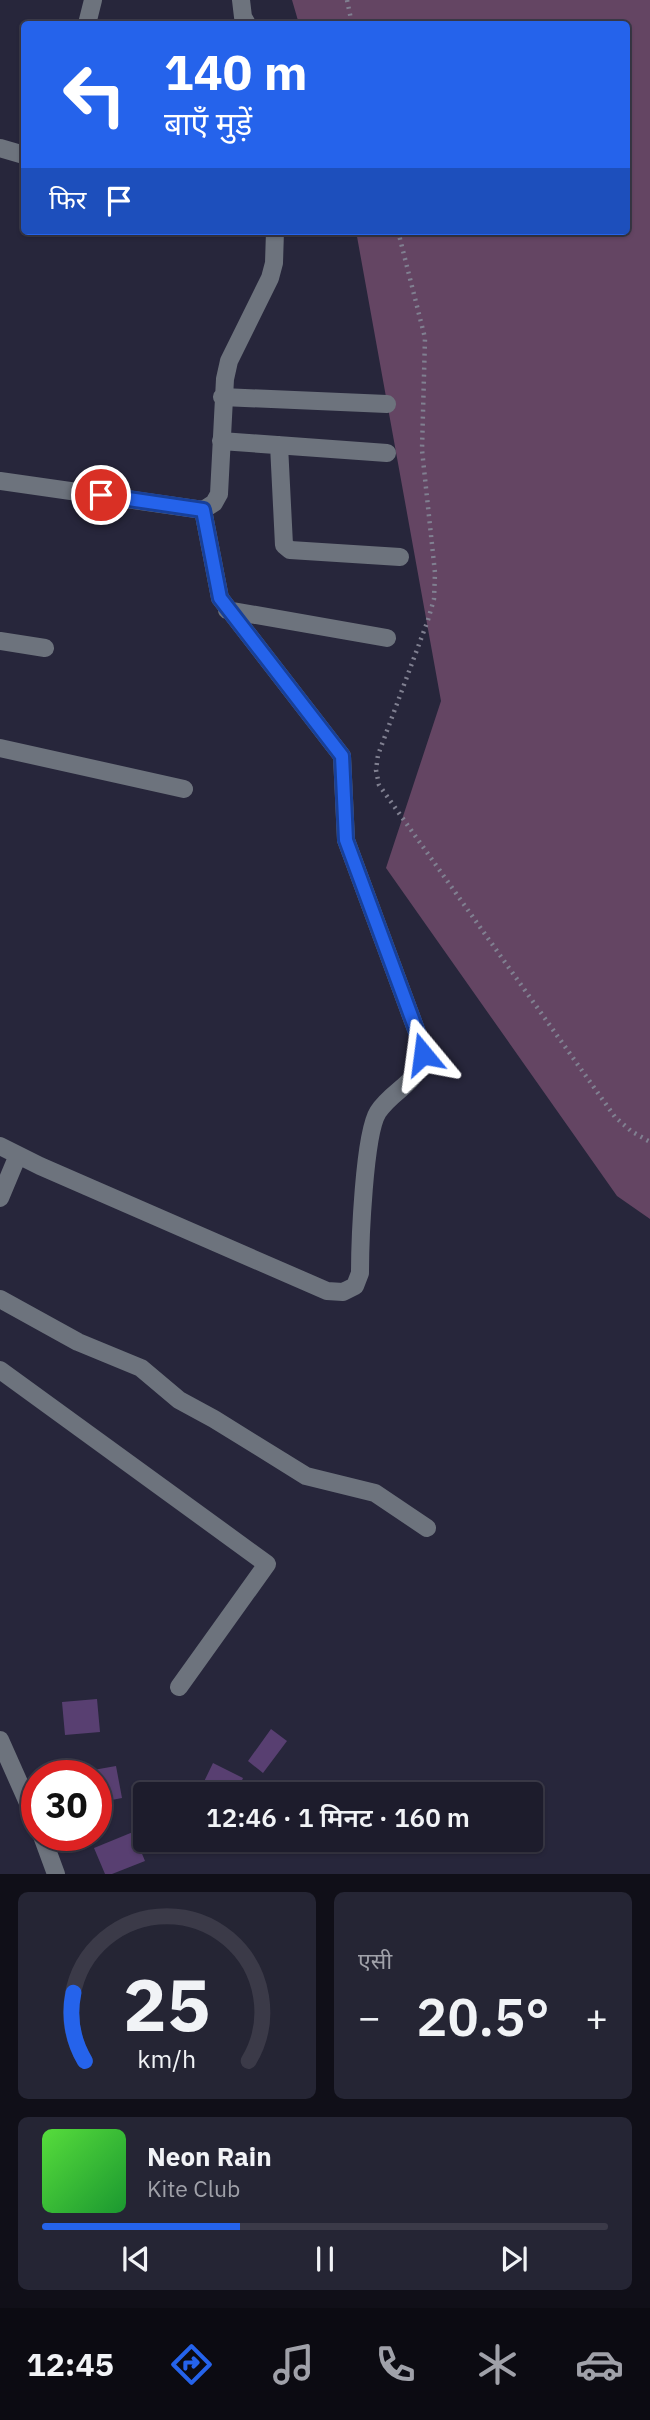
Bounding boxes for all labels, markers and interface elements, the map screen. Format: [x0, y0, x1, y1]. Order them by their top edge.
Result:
text: 140 m [164, 40, 308, 103]
icon: left [49, 49, 140, 140]
text: बाएँ मुड़ें [164, 102, 252, 144]
text: फिर [49, 182, 86, 216]
icon: arrive [100, 182, 138, 220]
pin [71, 465, 131, 525]
icon: arrive [82, 476, 120, 514]
position arrow [386, 1017, 460, 1091]
speed limit sign: 30 [21, 1760, 112, 1851]
text: 12:46 · 1 मिनट · 160 m [206, 1800, 470, 1834]
text: एसी [358, 1945, 392, 1975]
text: 25 [123, 1957, 211, 2052]
text: 20.5° [416, 1983, 550, 2050]
text: − [358, 1992, 381, 2041]
text: + [585, 1992, 608, 2041]
text: km/h [138, 2042, 196, 2075]
text: Neon Rain [147, 2139, 272, 2173]
text: Kite Club [147, 2173, 240, 2203]
icon: previous [117, 2240, 155, 2278]
icon: pause [306, 2240, 344, 2278]
icon: next [495, 2240, 533, 2278]
icon: directions [167, 2340, 216, 2389]
icon: music [269, 2340, 318, 2389]
icon: phone [371, 2340, 420, 2389]
icon: climate [473, 2340, 522, 2389]
icon: car [575, 2340, 624, 2389]
text: 12:45 [26, 2343, 114, 2385]

